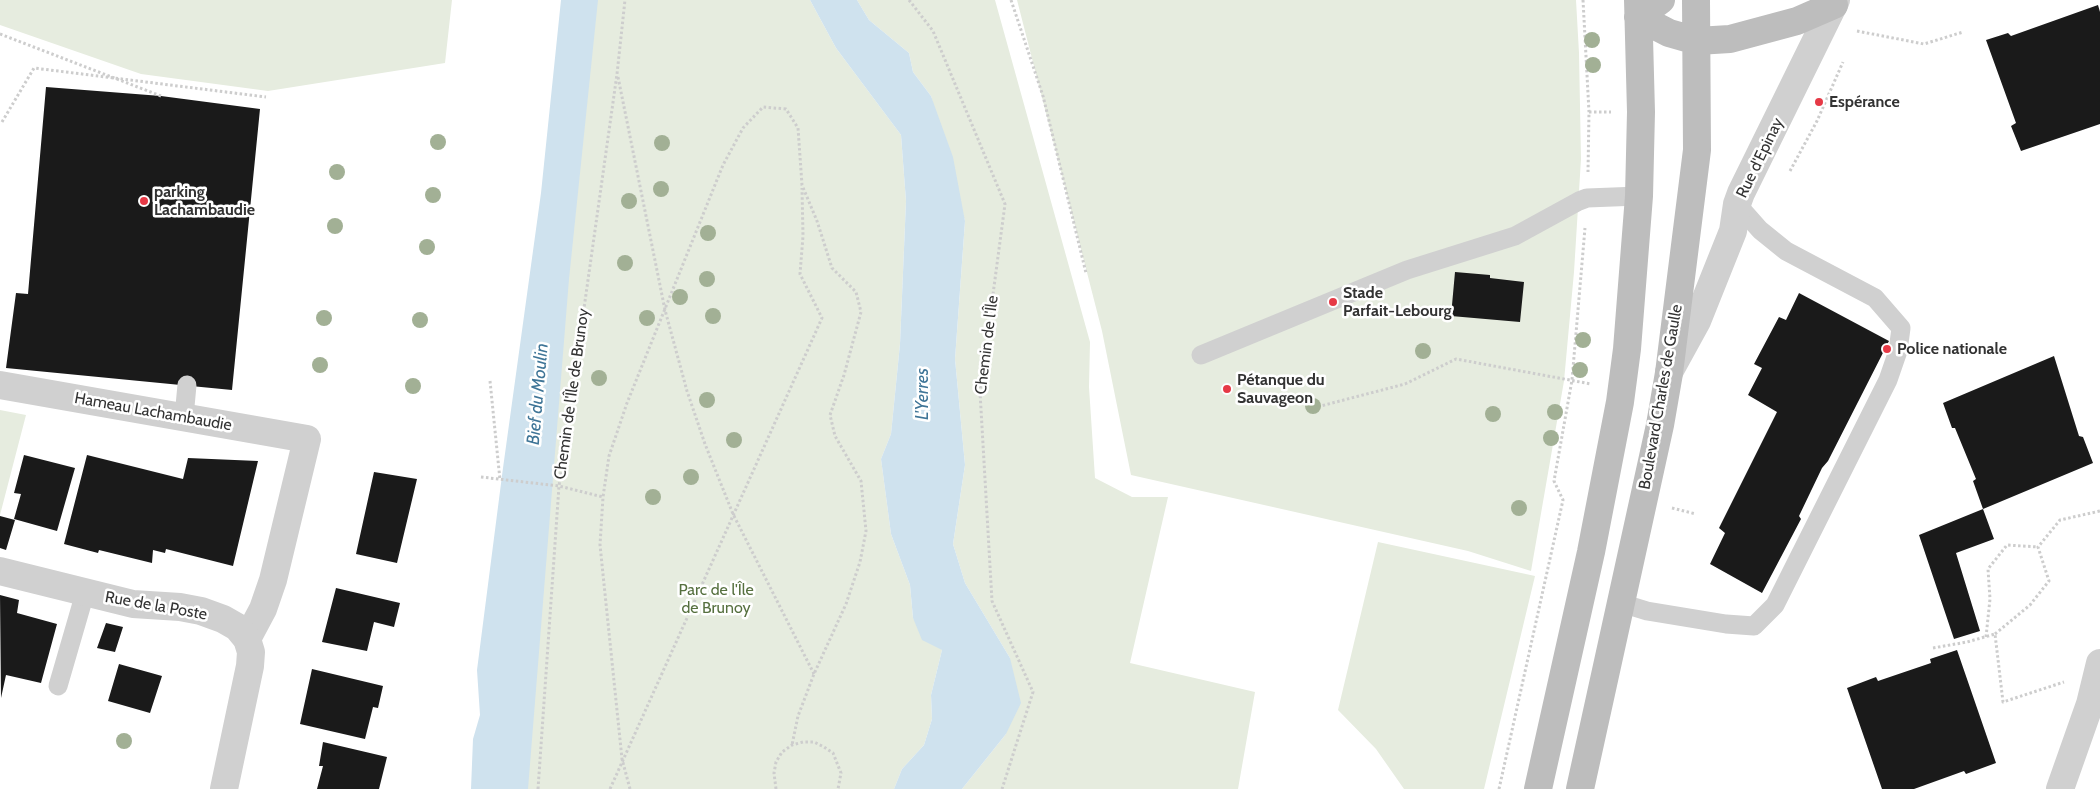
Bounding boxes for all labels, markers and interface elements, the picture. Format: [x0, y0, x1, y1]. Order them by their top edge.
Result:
place label: Espérance [1829, 92, 1900, 112]
marker: Espérance [1813, 96, 1825, 108]
street label: Rue d'Epinay [1732, 115, 1788, 201]
place label: parking Lachambaudie [154, 182, 255, 220]
marker: parking Lachambaudie [138, 195, 150, 207]
place label: Stade Parfait-Lebourg [1343, 283, 1451, 321]
street label: Chemin de l'Île [971, 294, 1003, 396]
marker: Stade Parfait-Lebourg [1327, 296, 1339, 308]
street label: Boulevard Charles de Gaulle [1635, 303, 1687, 491]
street label: Chemin de l'Île de Brunoy [550, 307, 594, 481]
place label: Police nationale [1897, 339, 2007, 359]
water label: Bief du Moulin [523, 342, 553, 446]
marker: Police nationale [1881, 343, 1893, 355]
water label: L'Yerres [912, 368, 934, 420]
place label: Pétanque du Sauvageon [1237, 370, 1325, 408]
marker: Pétanque du Sauvageon [1221, 383, 1233, 395]
street label: Hameau Lachambaudie [73, 389, 233, 435]
park label: Parc de l'Île de Brunoy [678, 580, 754, 618]
street label: Rue de la Poste [103, 588, 209, 624]

